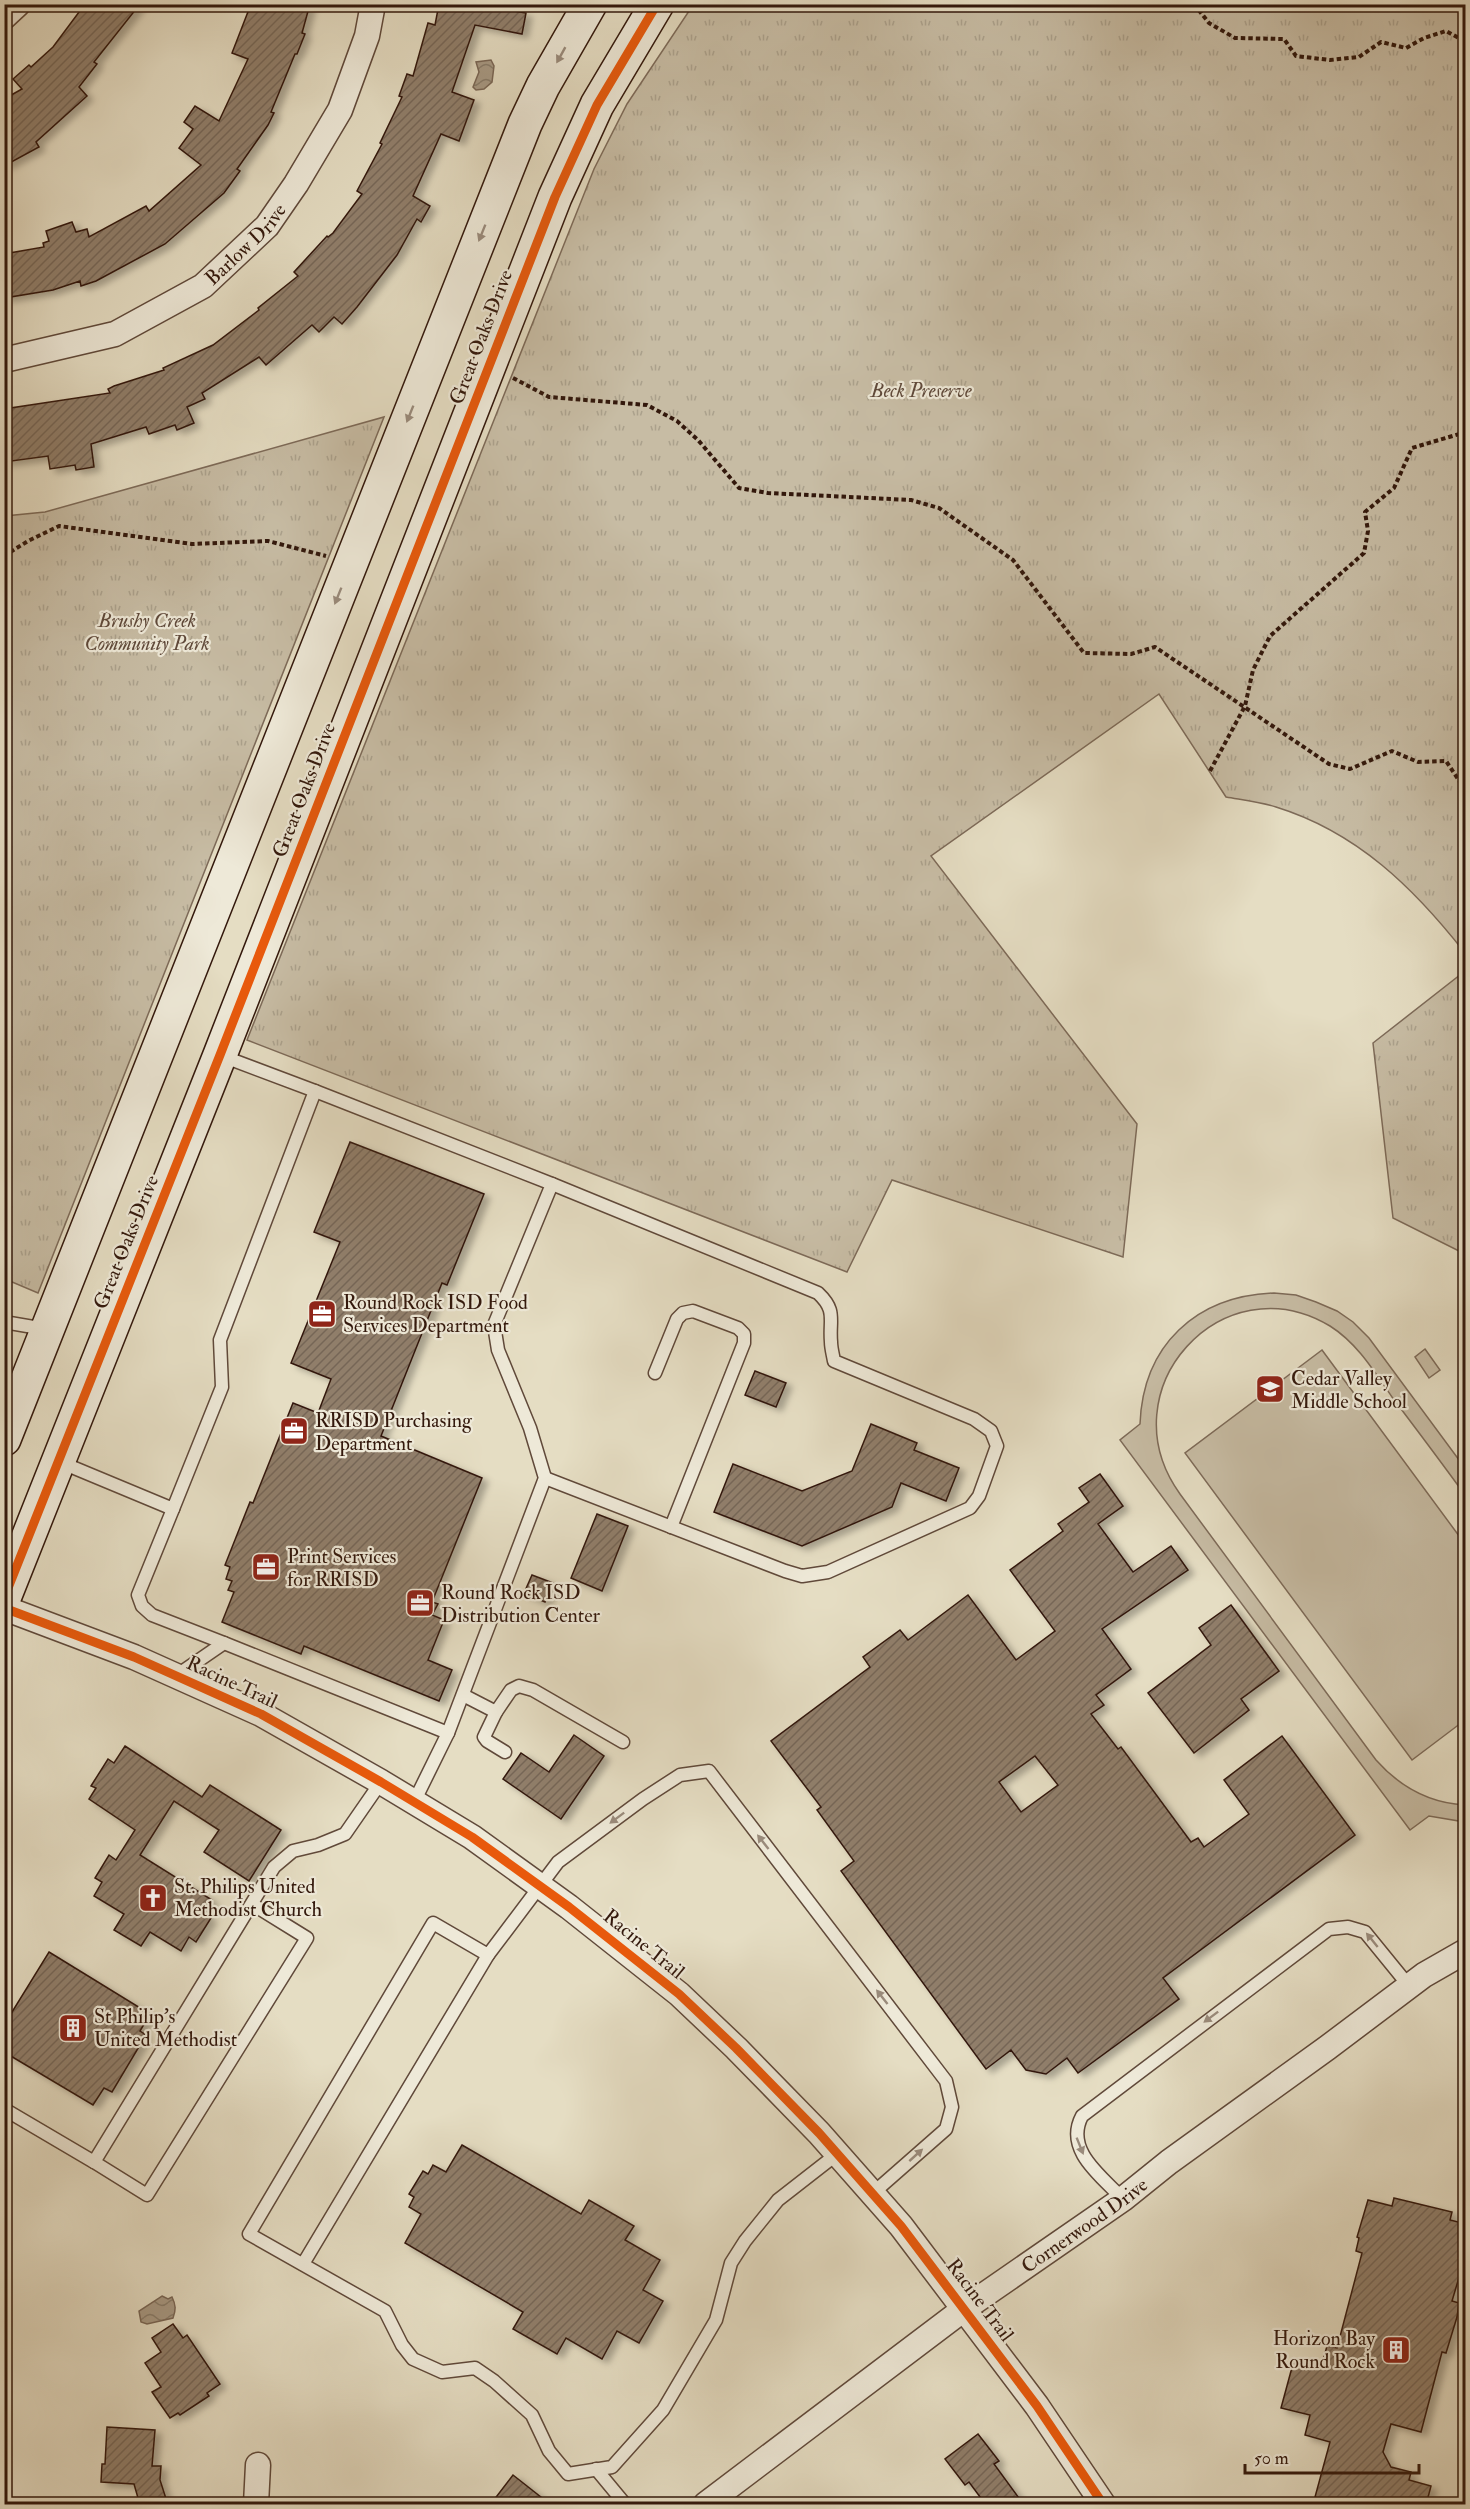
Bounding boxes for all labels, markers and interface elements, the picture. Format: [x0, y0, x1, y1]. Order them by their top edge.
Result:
one-way arrow [556, 47, 566, 64]
street label: Barlow Drive [199, 198, 291, 290]
one-way arrow [477, 224, 486, 242]
street label: Great Oaks Drive [444, 266, 518, 408]
park label: Beck Preserve [869, 378, 972, 403]
one-way arrow [404, 406, 414, 424]
one-way arrow [332, 587, 342, 605]
park label: Brushy Creek Community Park [84, 608, 210, 656]
street label: Great Oaks Drive [267, 719, 341, 861]
street label: Great Oaks Drive [88, 1171, 164, 1313]
place label: Round Rock ISD Food Services Department [343, 1290, 528, 1339]
office icon: Round Rock ISD Food Services Department [306, 1298, 338, 1330]
place label: Cedar Valley Middle School [1291, 1366, 1407, 1414]
school or university icon: Cedar Valley Middle School [1254, 1373, 1286, 1405]
place label: RRISD Purchasing Department [315, 1408, 473, 1457]
office icon: RRISD Purchasing Department [278, 1415, 310, 1447]
place label: Print Services for RRISD [287, 1544, 397, 1592]
office icon: Print Services for RRISD [250, 1551, 282, 1583]
place label: Round Rock ISD Distribution Center [441, 1580, 601, 1628]
office icon: Round Rock ISD Distribution Center [404, 1587, 436, 1619]
street label: Racine Trail [182, 1650, 282, 1714]
one-way arrow [610, 1812, 626, 1824]
one-way arrow [757, 1834, 770, 1850]
place label: St. Philips United Methodist Church [174, 1874, 322, 1922]
church icon: St. Philips United Methodist Church [137, 1882, 169, 1914]
street label: Racine Trail [598, 1904, 690, 1984]
one-way arrow [1366, 1932, 1379, 1948]
one-way arrow [876, 1989, 888, 2005]
place label: St Philip's United Methodist [94, 2004, 238, 2052]
one-way arrow [1203, 2011, 1219, 2024]
building icon: St Philip's United Methodist [57, 2012, 89, 2044]
one-way arrow [1075, 2138, 1085, 2156]
one-way arrow [908, 2148, 923, 2162]
street label: Cornerwood Drive [1016, 2172, 1153, 2278]
street label: Racine Trail [941, 2253, 1019, 2347]
place label: Horizon Bay Round Rock [1273, 2326, 1376, 2374]
building icon: Horizon Bay Round Rock [1380, 2334, 1412, 2366]
scale bar [1245, 2437, 1419, 2475]
text: 50 m [1254, 2447, 1289, 2470]

